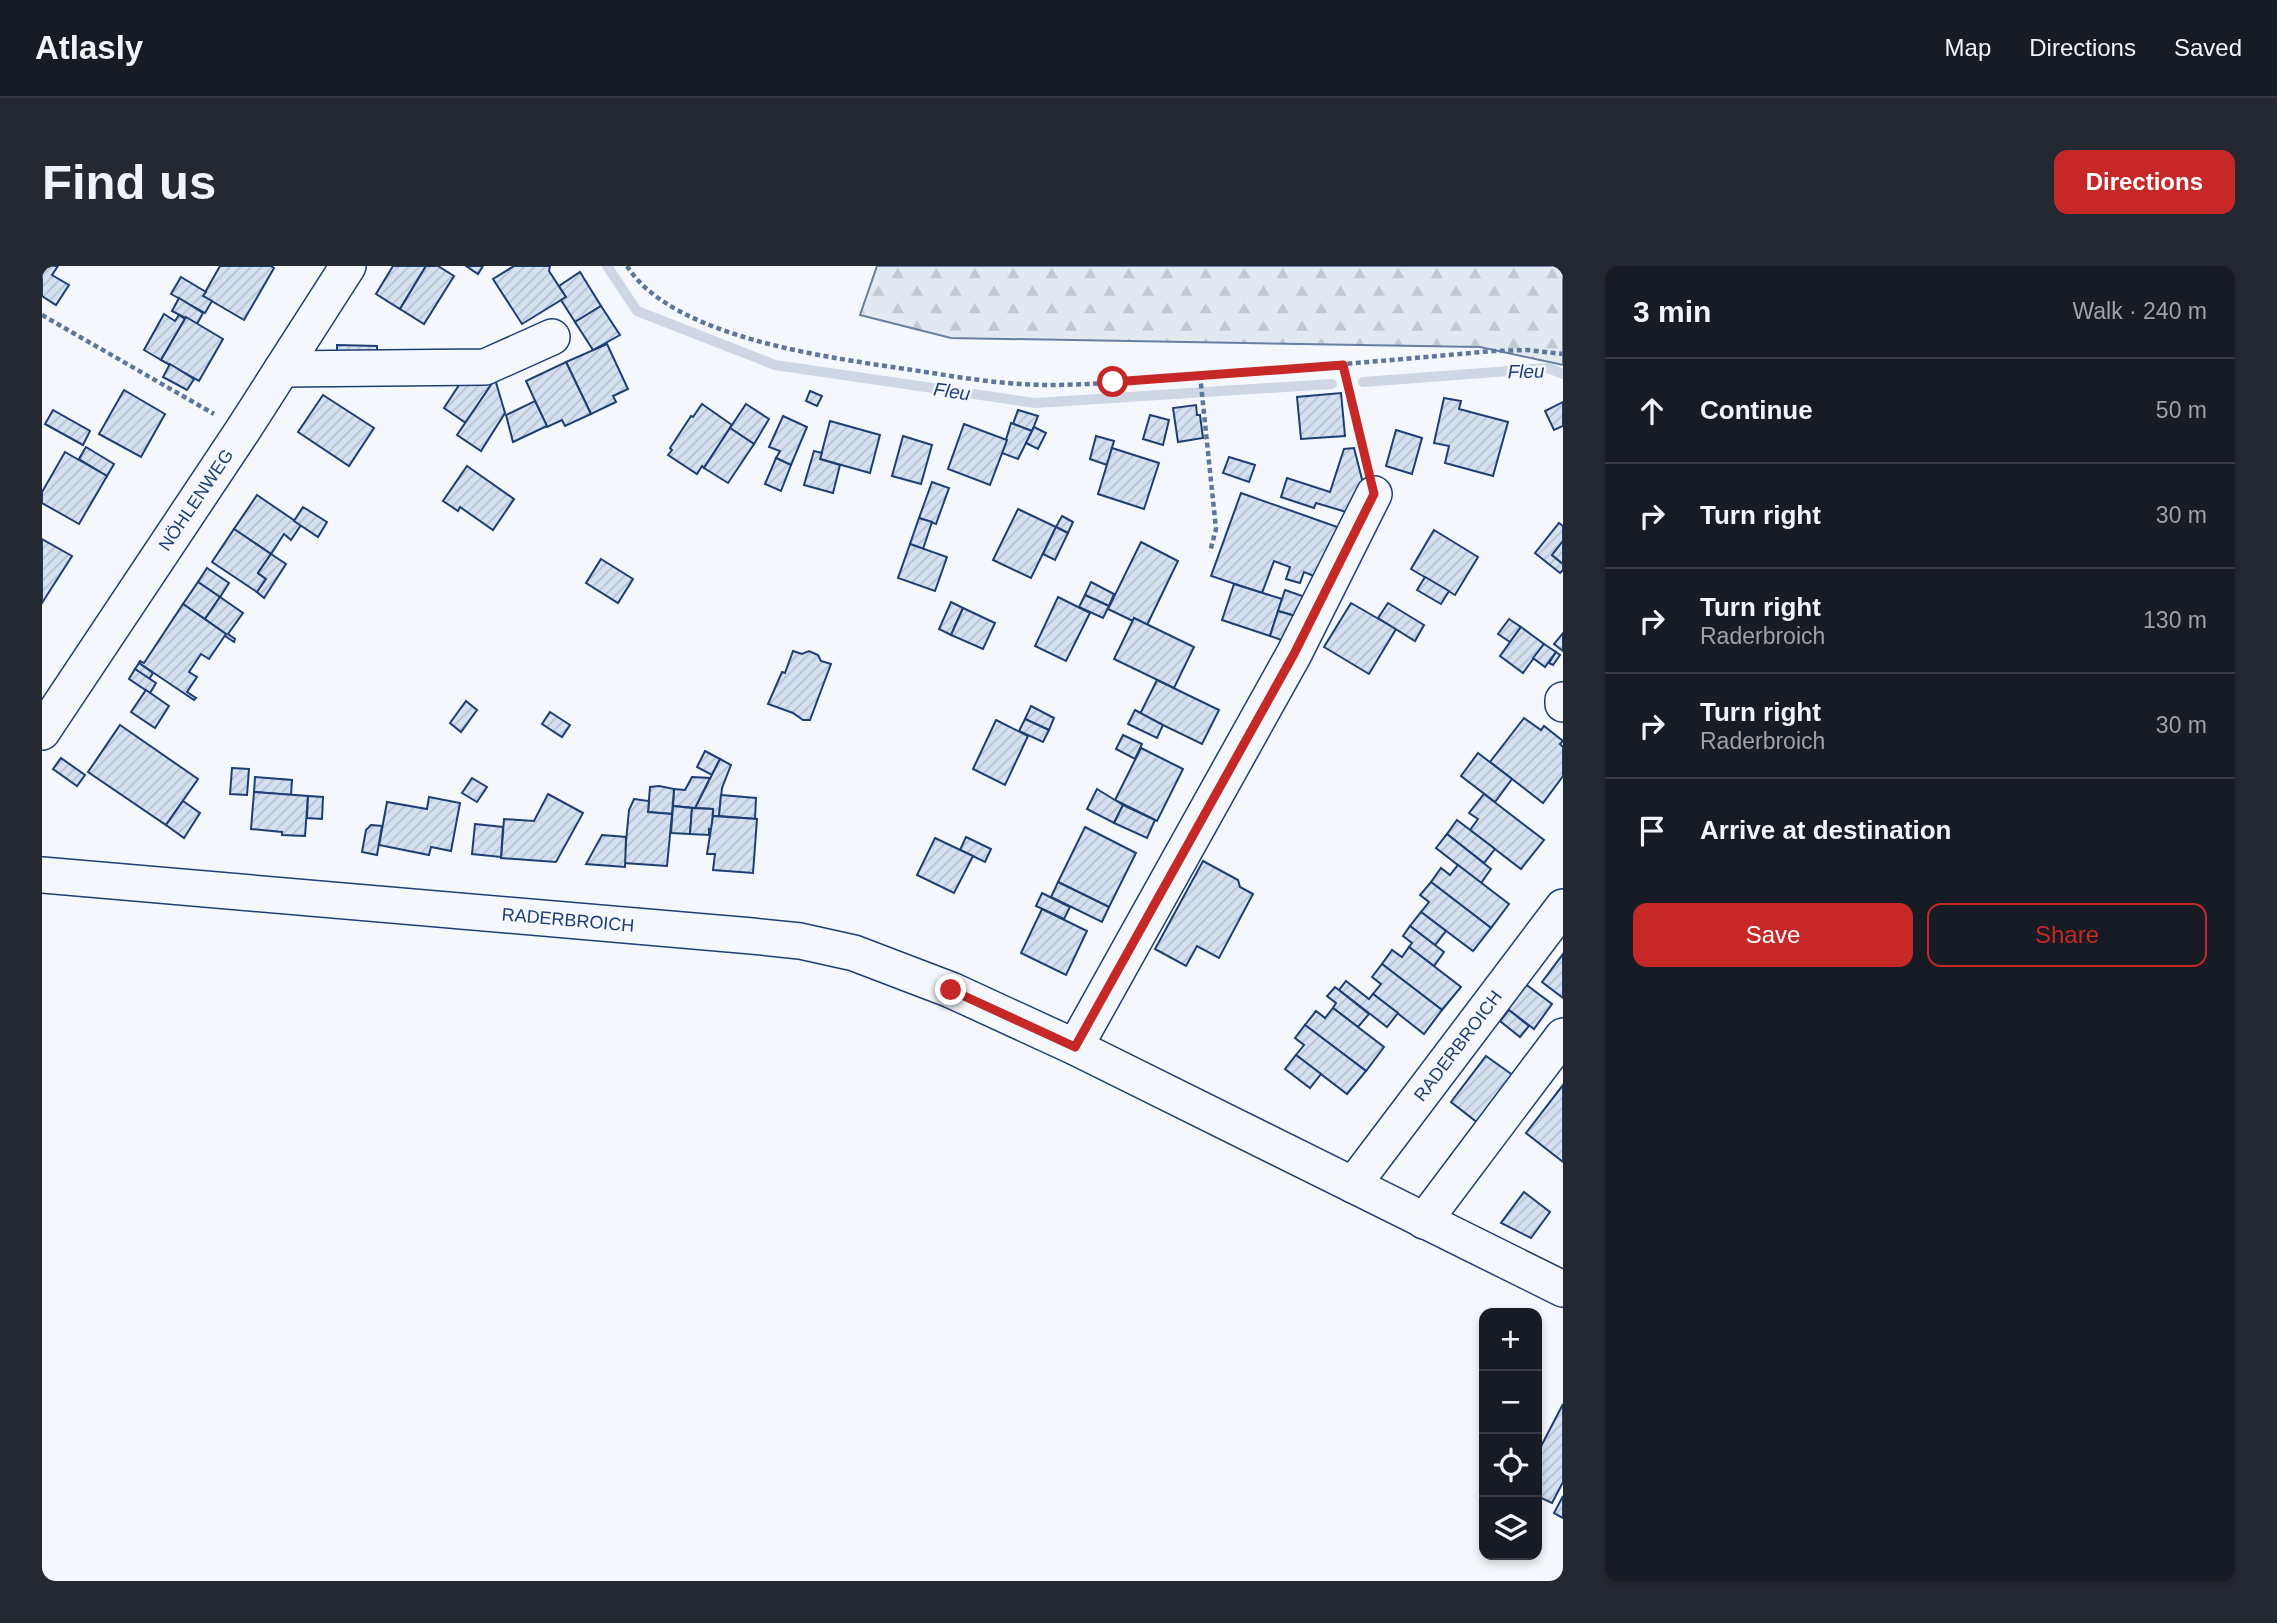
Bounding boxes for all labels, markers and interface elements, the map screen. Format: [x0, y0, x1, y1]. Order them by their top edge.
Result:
text: Atlasly [35, 29, 143, 66]
text: Map [1945, 34, 1991, 61]
text: Directions [2029, 34, 2136, 61]
text: Saved [2174, 34, 2242, 61]
button: Directions [2054, 150, 2235, 214]
text: Find us [42, 155, 216, 209]
text: 3 min [1633, 295, 1711, 328]
text: Walk · 240 m [2072, 298, 2207, 324]
water label: Fleu [1507, 361, 1545, 382]
route start [1097, 366, 1128, 397]
water label: Fleu [932, 379, 972, 405]
icon: ahead [1633, 392, 1671, 430]
text: Continue [1700, 395, 1813, 425]
text: 50 m [2156, 397, 2207, 423]
street label: NÖHLENWEG [155, 445, 237, 555]
icon: right [1633, 497, 1671, 535]
text: Turn right [1700, 500, 1821, 530]
text: 30 m [2156, 502, 2207, 528]
text: Turn right [1700, 592, 1821, 622]
icon: right [1633, 602, 1671, 640]
text: 130 m [2143, 607, 2207, 633]
text: Raderbroich [1700, 623, 1825, 649]
text: Turn right [1700, 697, 1821, 727]
icon: right [1633, 707, 1671, 745]
text: 30 m [2156, 712, 2207, 738]
text: Raderbroich [1700, 728, 1825, 754]
icon: arrive [1633, 812, 1671, 850]
text: Arrive at destination [1700, 815, 1951, 845]
button: Save [1633, 903, 1913, 967]
button: Share [1927, 903, 2207, 967]
street label: RADERBROICH [501, 904, 635, 936]
route end [935, 974, 966, 1005]
street label: RADERBROICH [1410, 987, 1506, 1105]
map controls [1479, 1308, 1542, 1560]
button: + [1479, 1308, 1542, 1371]
button: − [1479, 1371, 1542, 1434]
button: locate [1479, 1434, 1542, 1497]
button: layers [1479, 1497, 1542, 1560]

